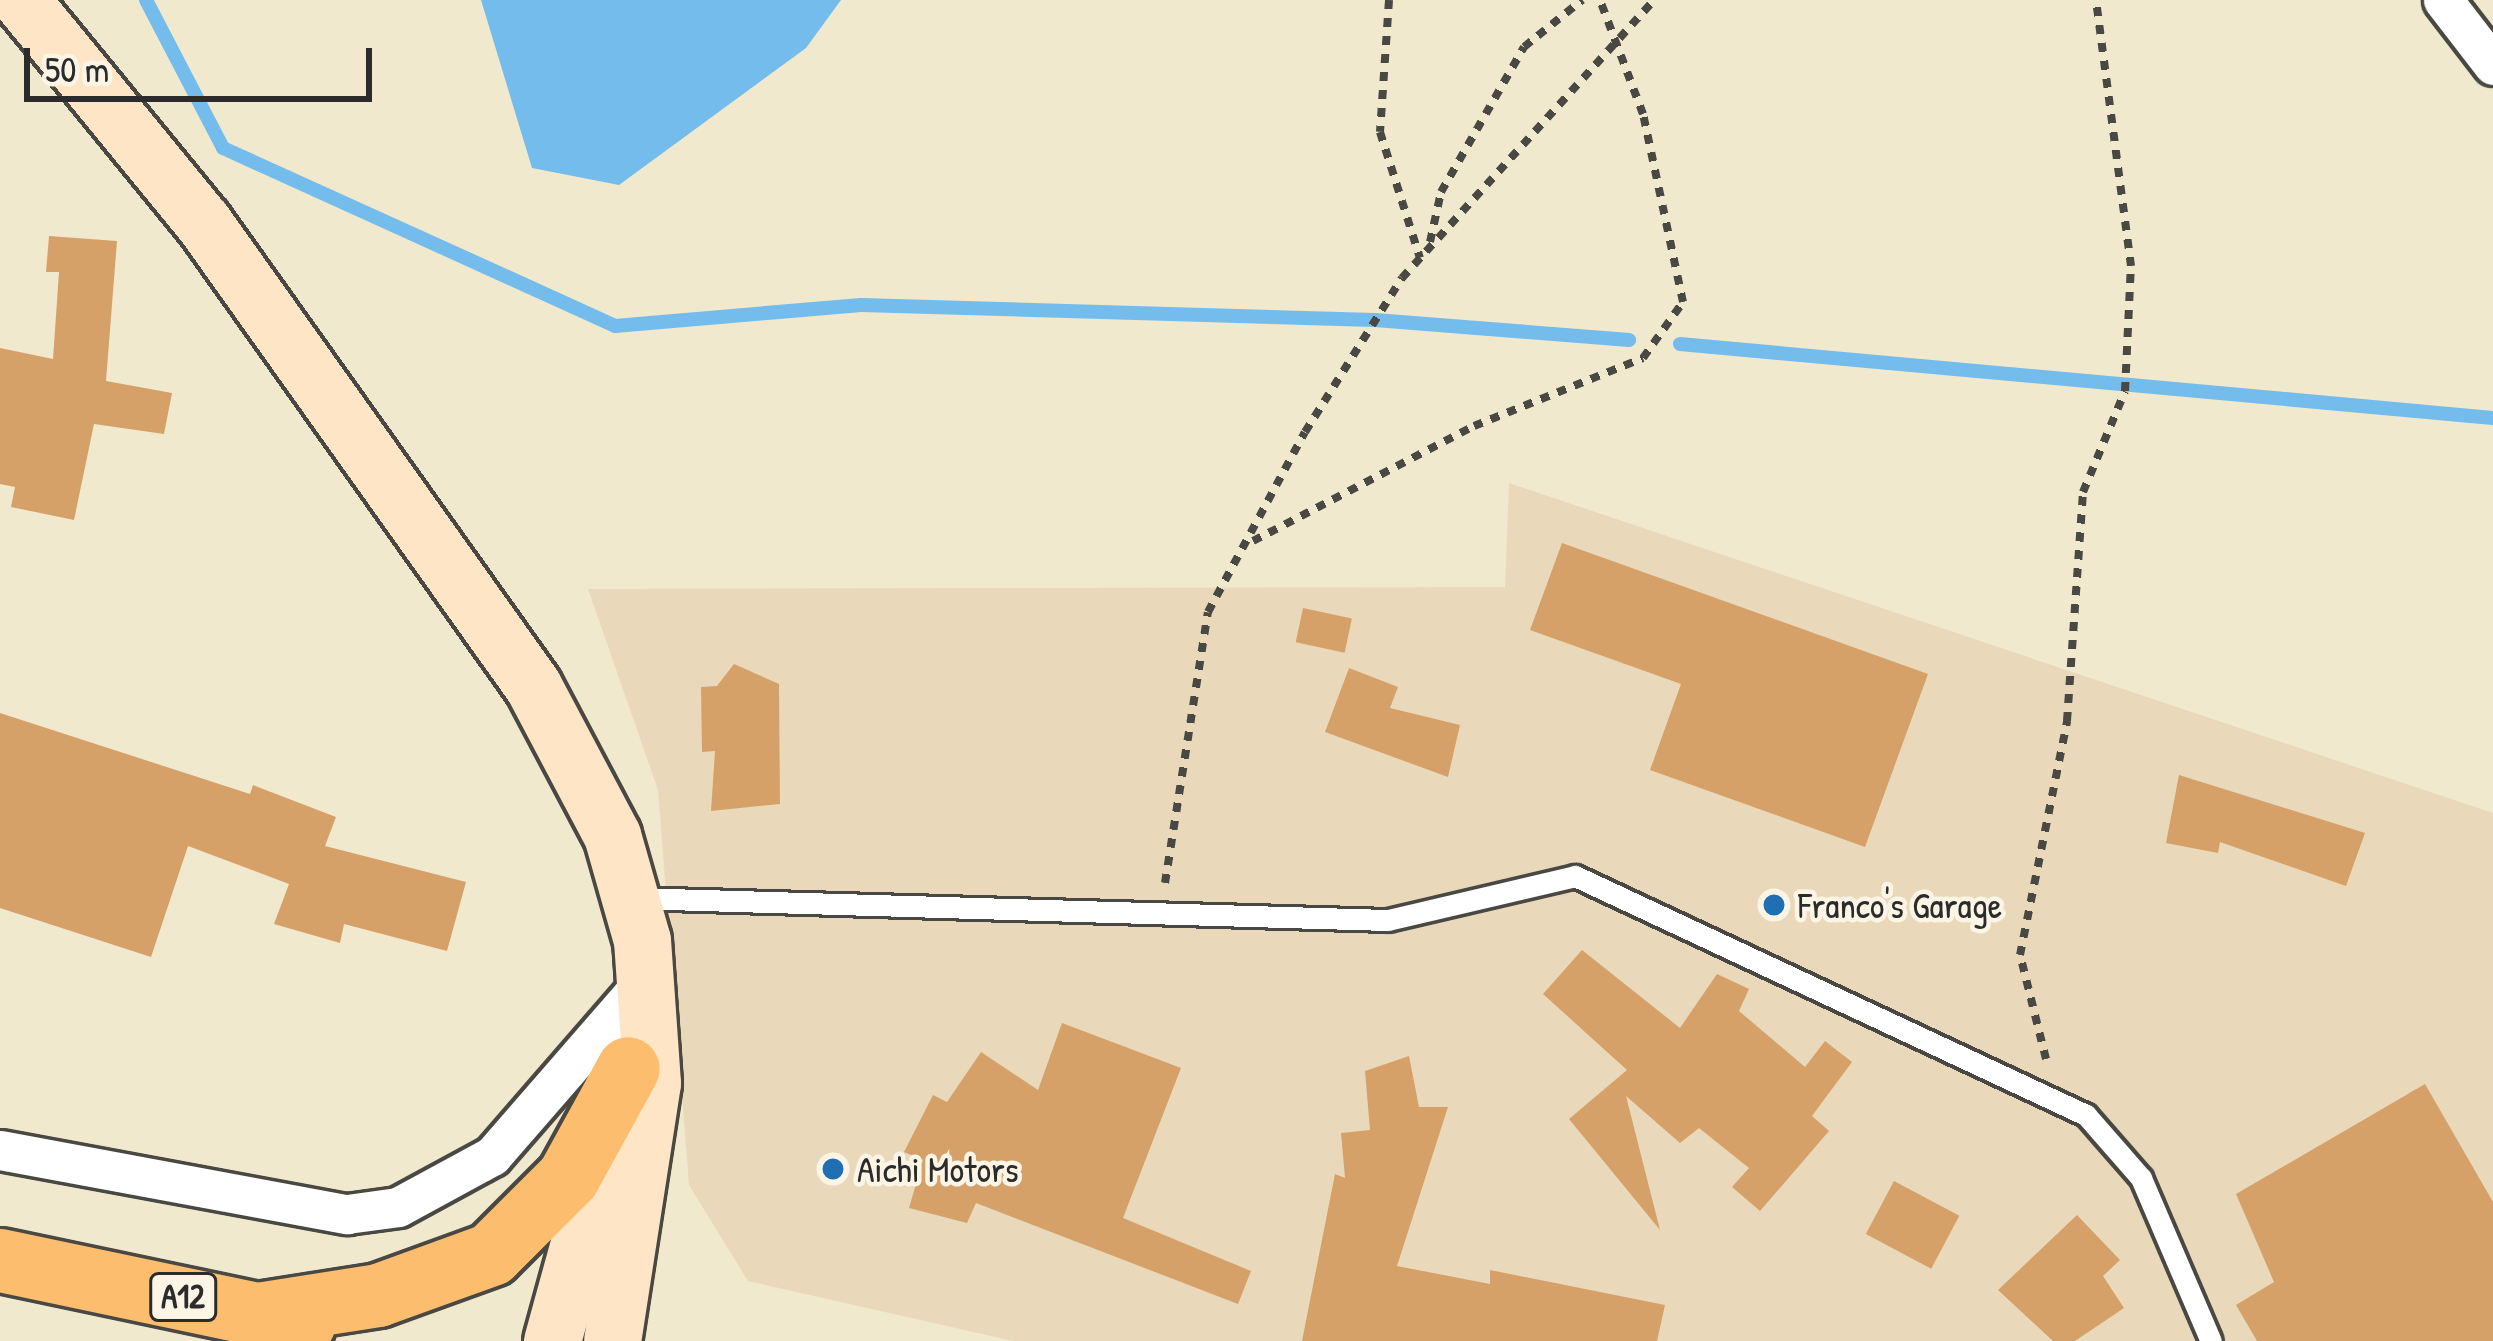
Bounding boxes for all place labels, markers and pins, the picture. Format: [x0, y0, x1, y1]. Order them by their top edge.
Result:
place label: Franco's Garage [1798, 883, 2002, 927]
marker: Franco's Garage [1761, 892, 1787, 918]
place label: Aichi Motors [857, 1147, 1019, 1191]
marker: Aichi Motors [820, 1156, 846, 1182]

